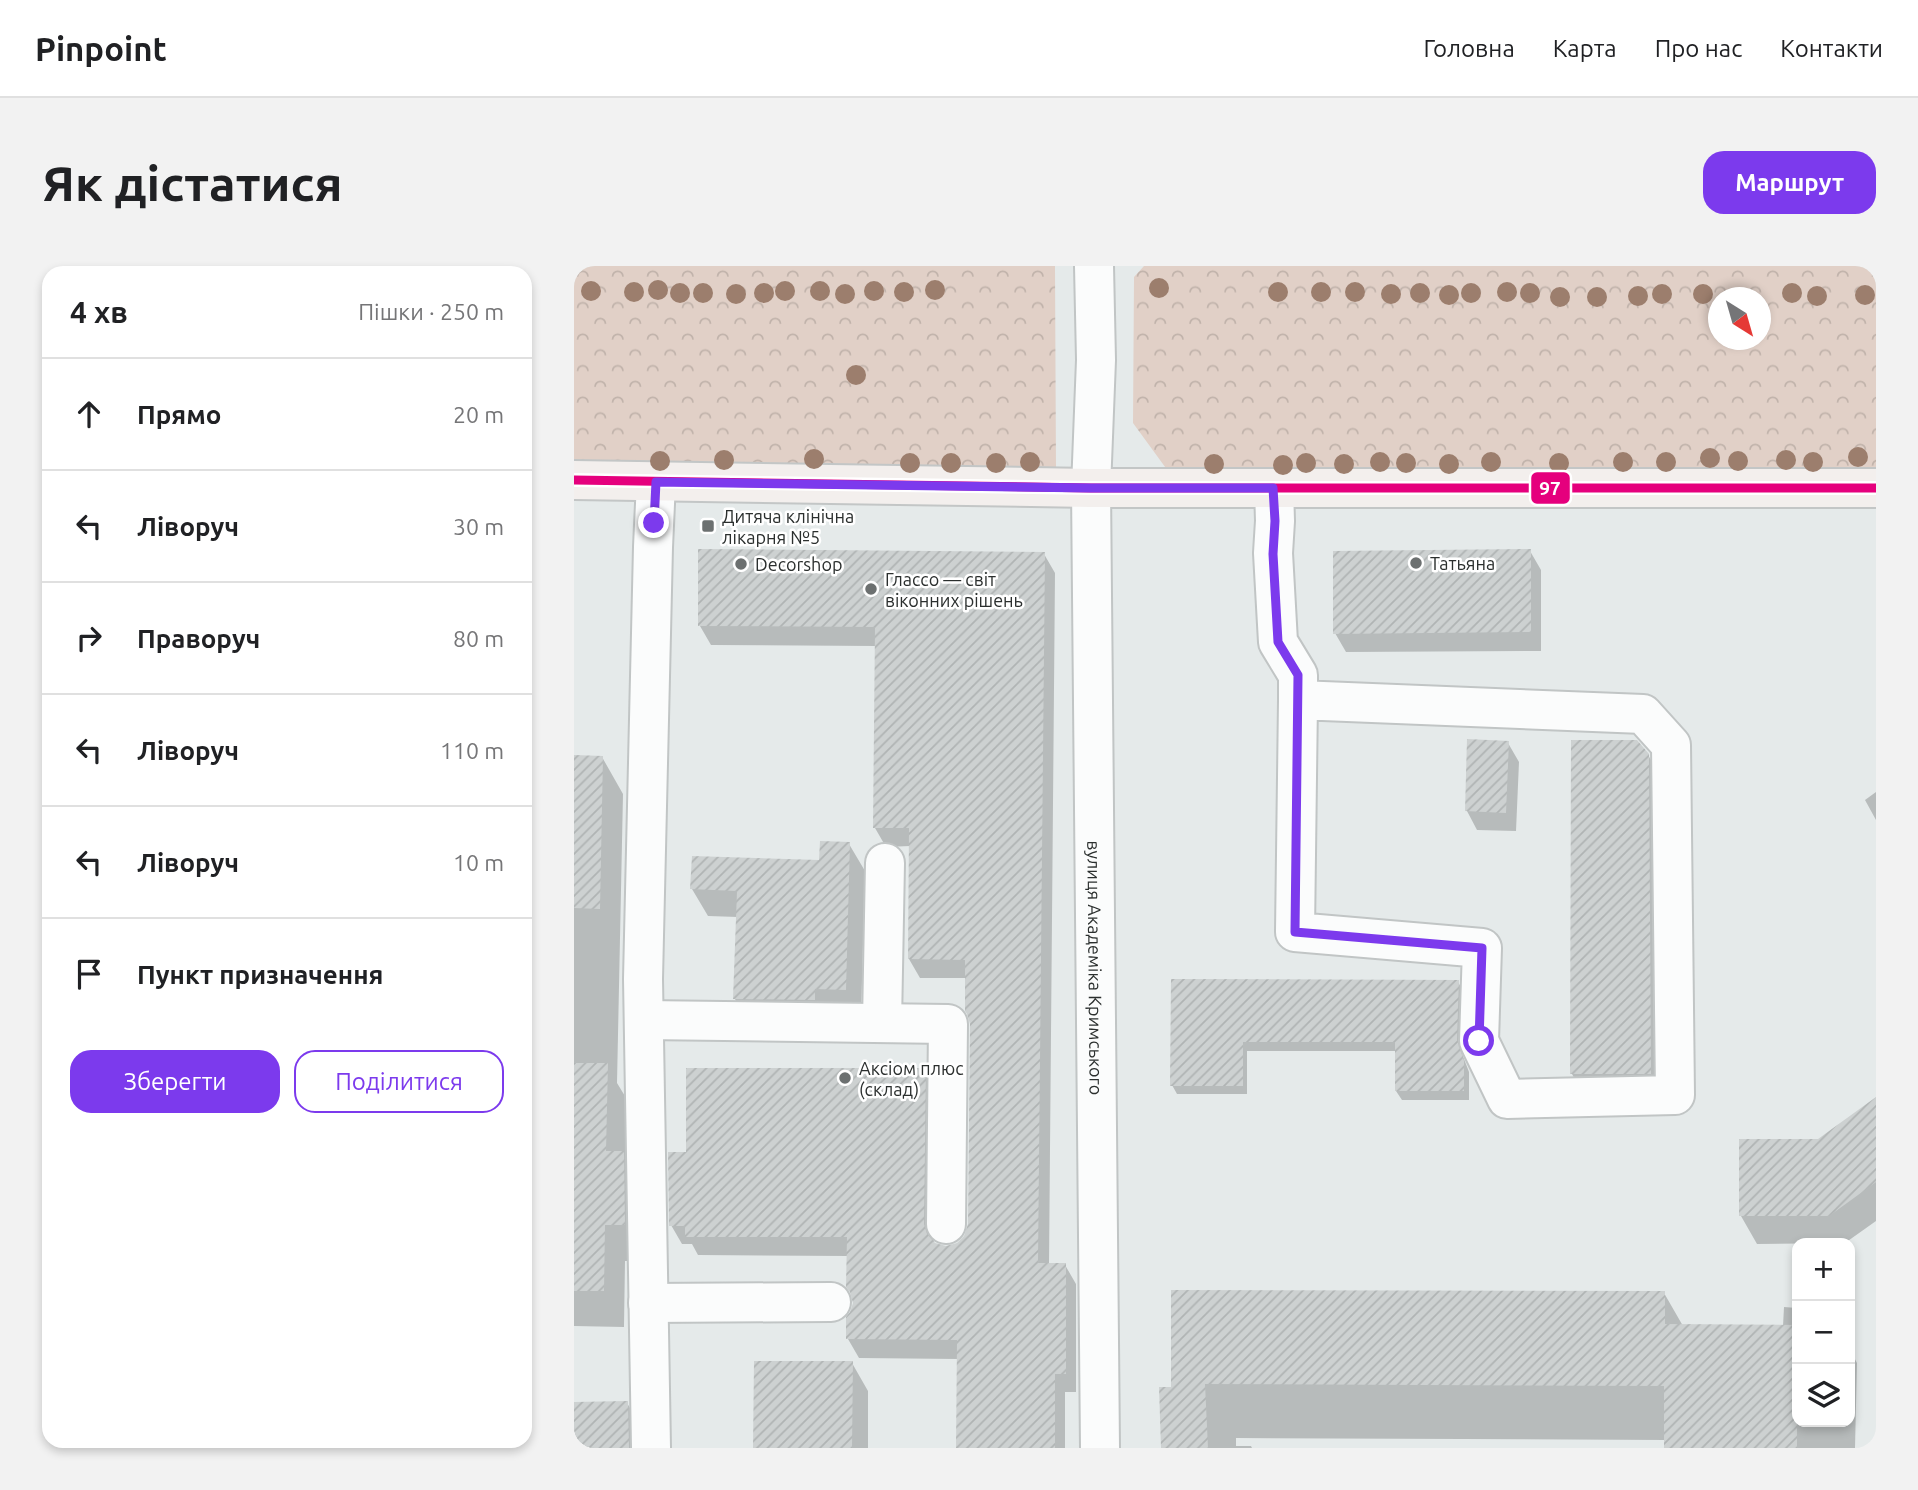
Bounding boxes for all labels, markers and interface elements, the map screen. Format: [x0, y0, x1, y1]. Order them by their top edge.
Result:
text: Pinpoint [35, 30, 167, 67]
text: Головна [1423, 35, 1515, 62]
text: Карта [1553, 35, 1617, 62]
text: Про нас [1655, 35, 1742, 62]
text: Контакти [1780, 35, 1883, 62]
button: Маршрут [1703, 151, 1876, 214]
text: Як дістатися [42, 155, 343, 210]
north arrow [1708, 287, 1771, 350]
text: 4 хв [70, 295, 128, 329]
text: Пішки · 250 m [358, 299, 504, 324]
icon: ahead [70, 395, 108, 433]
text: Прямо [137, 400, 221, 429]
text: 20 m [453, 402, 504, 427]
line badge: 97 [1530, 471, 1571, 505]
text: 97 [1539, 477, 1561, 499]
place label: Дитяча клінічна лікарня №5 [722, 506, 854, 547]
icon: left [70, 507, 108, 545]
route end [638, 507, 669, 538]
text: Ліворуч [137, 512, 239, 541]
text: 30 m [453, 514, 504, 539]
marker: Дитяча клінічна лікарня №5 [700, 518, 716, 534]
place label: Татьяна [1430, 553, 1495, 573]
place label: Decorshop [755, 554, 842, 574]
marker: Татьяна [1408, 555, 1424, 571]
marker: Decorshop [733, 556, 749, 572]
place label: Глассо — світ віконних рішень [885, 569, 1023, 610]
marker: Глассо — світ віконних рішень [863, 581, 879, 597]
icon: right [70, 619, 108, 657]
text: Праворуч [137, 624, 260, 653]
text: 80 m [453, 626, 504, 651]
icon: left [70, 731, 108, 769]
text: Ліворуч [137, 736, 239, 765]
text: 110 m [440, 738, 504, 763]
street label: вулиця Академіка Кримського [1084, 840, 1107, 1095]
icon: left [70, 843, 108, 881]
text: Ліворуч [137, 848, 239, 877]
text: 10 m [453, 850, 504, 875]
icon: arrive [70, 955, 108, 993]
text: Пункт призначення [137, 960, 383, 989]
route start [1463, 1025, 1494, 1056]
button: Зберегти [70, 1050, 280, 1113]
button: Поділитися [294, 1050, 504, 1113]
place label: Аксіом плюс (склад) [859, 1058, 964, 1100]
marker: Аксіом плюс (склад) [837, 1070, 853, 1086]
map controls [1792, 1238, 1855, 1427]
button: + [1792, 1238, 1855, 1301]
button: − [1792, 1301, 1855, 1364]
button: layers [1792, 1364, 1855, 1427]

